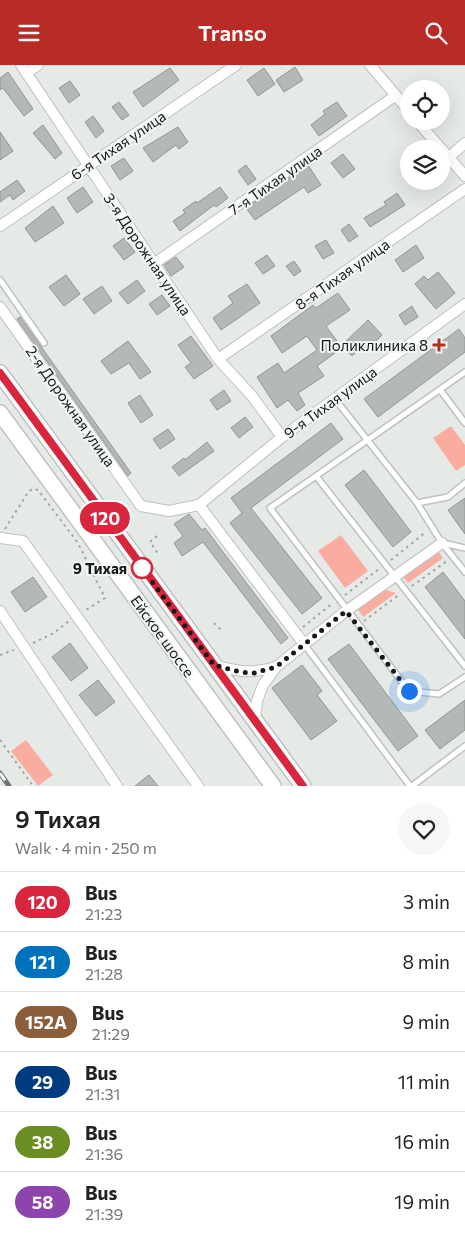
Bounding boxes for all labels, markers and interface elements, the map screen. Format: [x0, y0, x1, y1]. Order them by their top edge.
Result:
icon: menu [15, 19, 43, 47]
text: Transo [198, 19, 267, 46]
icon: search [422, 19, 450, 47]
map controls [400, 80, 450, 190]
button: locate [400, 80, 450, 130]
street label: 6-я Тихая улица [67, 107, 169, 183]
button: layers [400, 140, 450, 190]
street label: 7-я Тихая улица [225, 141, 325, 219]
street label: 3-я Дорожная улица [100, 189, 196, 319]
street label: 8-я Тихая улица [291, 235, 393, 313]
place label: Поликлиника 8 [320, 336, 428, 354]
marker: Поликлиника 8 [432, 338, 446, 352]
street label: 2-я Дорожная улица [22, 342, 120, 470]
street label: 9-я Тихая улица [280, 362, 380, 442]
line badge: 120 [76, 502, 134, 534]
text: 120 [90, 507, 120, 529]
marker: 9 Тихая [131, 557, 153, 579]
place label: 9 Тихая [73, 559, 127, 577]
street label: Ейское шоссе [127, 592, 199, 680]
your location [397, 679, 422, 704]
button: heart [398, 803, 450, 855]
text: 9 Тихая [15, 804, 101, 833]
text: Walk · 4 min · 250 m [15, 838, 157, 857]
text: Bus [85, 881, 117, 904]
text: 3 min [403, 890, 450, 913]
text: 120 [27, 891, 58, 913]
text: 21:23 [85, 904, 123, 923]
text: Bus [85, 941, 117, 964]
text: 8 min [402, 950, 450, 973]
text: 121 [29, 951, 56, 973]
text: 21:28 [85, 964, 123, 983]
text: Bus [92, 1001, 124, 1024]
text: 9 min [402, 1010, 450, 1033]
text: 152A [25, 1011, 67, 1033]
text: 21:29 [92, 1024, 130, 1043]
text: Bus [85, 1061, 117, 1084]
text: 11 min [398, 1070, 450, 1093]
text: 29 [32, 1071, 53, 1093]
text: 21:31 [85, 1084, 120, 1103]
text: Bus [85, 1121, 117, 1144]
text: 16 min [394, 1130, 450, 1153]
text: 38 [32, 1131, 53, 1153]
text: 21:36 [85, 1144, 123, 1163]
text: Bus [85, 1181, 117, 1204]
text: 19 min [394, 1190, 450, 1213]
text: 58 [32, 1191, 53, 1213]
text: 21:39 [85, 1204, 123, 1223]

